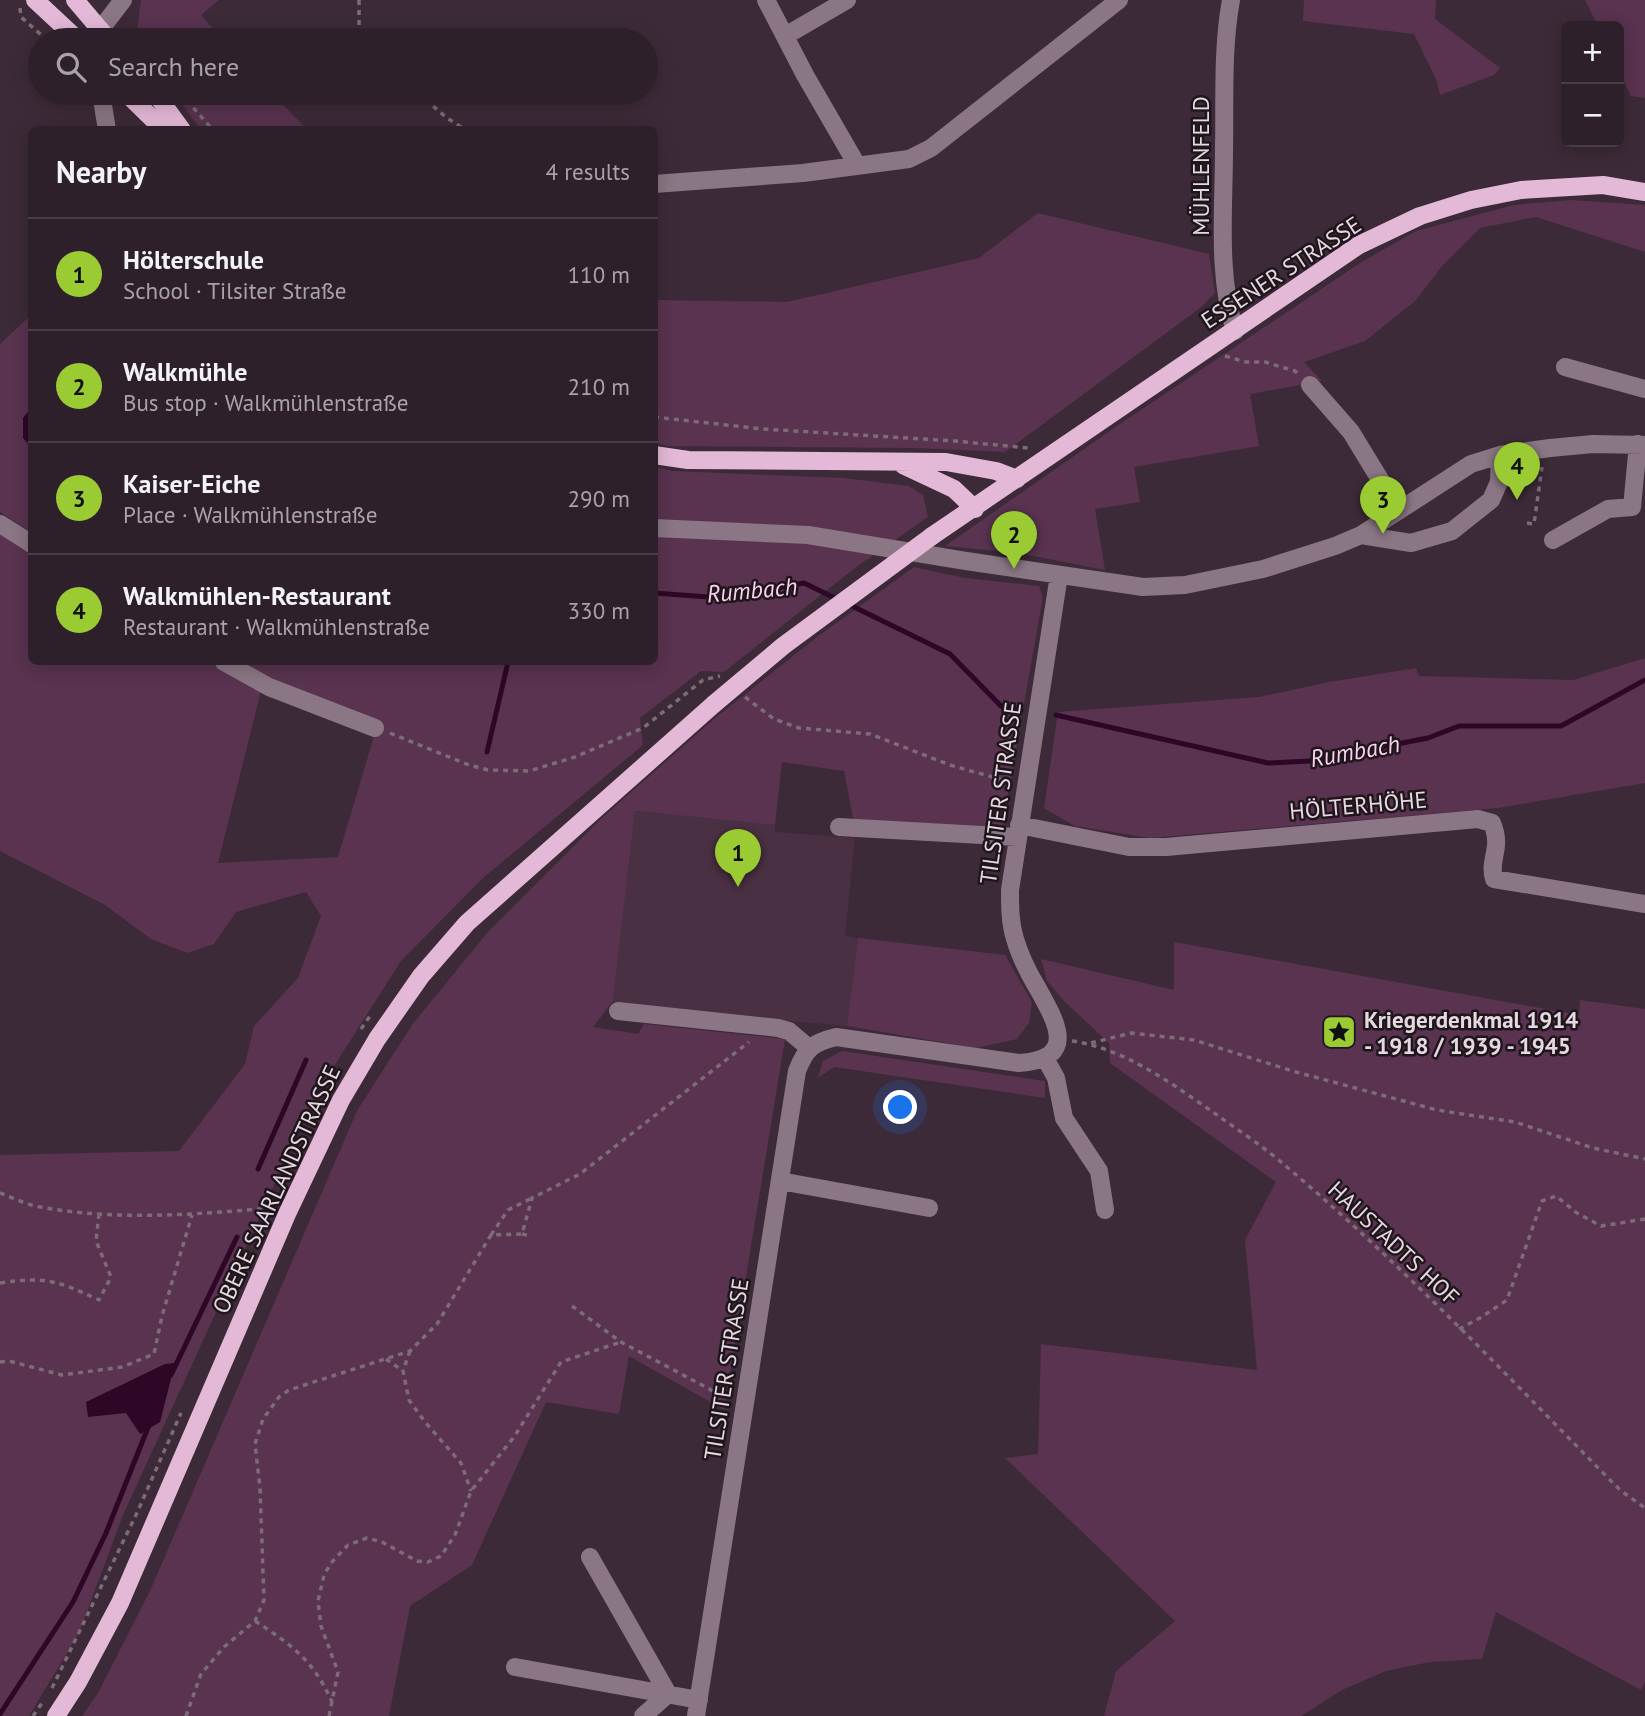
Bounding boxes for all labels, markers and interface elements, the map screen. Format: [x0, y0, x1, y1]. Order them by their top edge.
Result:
map controls [1561, 21, 1624, 147]
button: + [1561, 21, 1624, 84]
search box [28, 28, 658, 105]
icon: search [52, 48, 90, 86]
text: Search here [108, 50, 239, 83]
button: − [1561, 84, 1624, 147]
street label: MÜHLENFELD [1186, 96, 1215, 236]
text: Nearby [56, 152, 146, 191]
text: 4 results [546, 157, 630, 186]
street label: ESSENER STRASSE [1196, 209, 1366, 335]
text: Hölterschule [123, 243, 264, 276]
text: 1 [72, 260, 86, 289]
text: 110 m [568, 260, 630, 289]
text: School · Tilsiter Straße [123, 276, 346, 305]
text: Walkmühle [123, 355, 247, 388]
text: 2 [72, 372, 86, 401]
text: 210 m [568, 372, 630, 401]
text: Bus stop · Walkmühlenstraße [123, 388, 409, 417]
pin: 4 [1494, 442, 1540, 500]
text: Kaiser-Eiche [123, 467, 260, 500]
pin: 3 [1360, 476, 1406, 534]
text: 3 [72, 484, 86, 513]
text: 290 m [568, 484, 630, 513]
text: Place · Walkmühlenstraße [123, 500, 377, 529]
pin: 2 [991, 511, 1037, 569]
water label: Rumbach [705, 571, 799, 609]
text: Walkmühlen-Restaurant [123, 579, 391, 612]
text: 4 [72, 596, 86, 625]
text: 330 m [568, 596, 630, 625]
text: Restaurant · Walkmühlenstraße [123, 612, 430, 641]
street label: TILSITER STRASSE [973, 700, 1027, 886]
water label: Rumbach [1308, 728, 1402, 774]
street label: HÖLTERHÖHE [1288, 785, 1428, 825]
pin: 1 [715, 829, 761, 887]
place label: Kriegerdenkmal 1914 - 1918 / 1939 - 1945 [1364, 1005, 1578, 1060]
place icon: Kriegerdenkmal 1914 - 1918 / 1939 - 1945 [1320, 1013, 1358, 1051]
street label: OBERE SAARLANDSTRASSE [206, 1060, 346, 1318]
your location [883, 1090, 917, 1124]
street label: HAUSTADTS HOF [1322, 1175, 1466, 1311]
street label: TILSITER STRASSE [697, 1276, 755, 1462]

